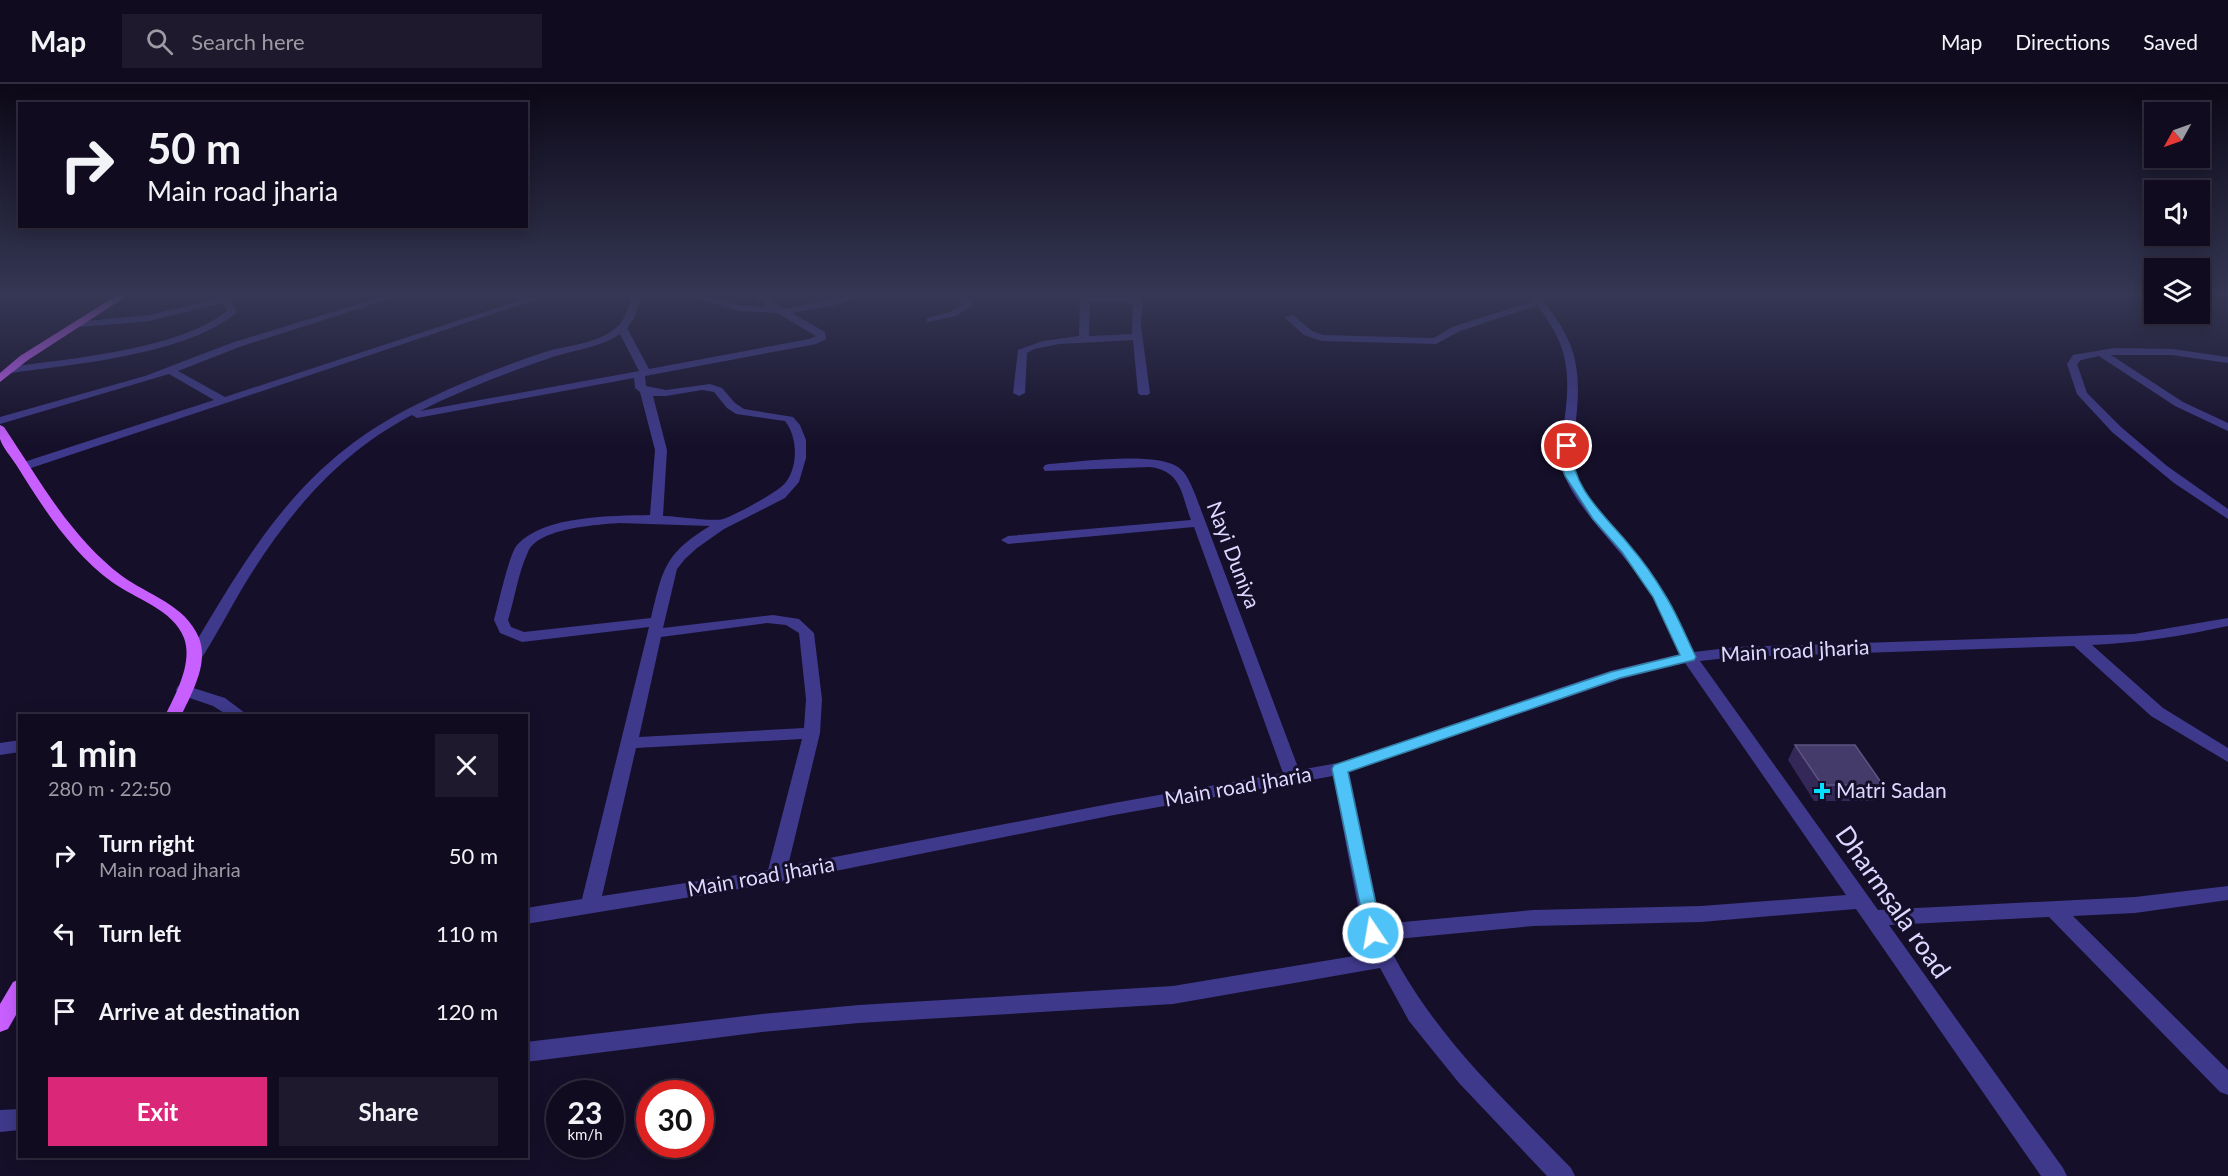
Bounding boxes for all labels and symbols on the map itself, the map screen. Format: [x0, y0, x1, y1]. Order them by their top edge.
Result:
north arrow [2144, 102, 2210, 168]
pin [1541, 420, 1592, 471]
street label: Nayi Duniya [1203, 497, 1266, 611]
street label: Main road jharia [1720, 633, 1870, 666]
street label: Main road jharia [1162, 760, 1313, 811]
place label: Matri Sadan [1836, 777, 1947, 802]
marker: Matri Sadan [1813, 782, 1831, 800]
street label: Dharmsala road [1829, 819, 1958, 984]
street label: Main road jharia [685, 850, 836, 901]
position arrow [1341, 901, 1405, 965]
speed limit sign: 30 [636, 1080, 714, 1158]

